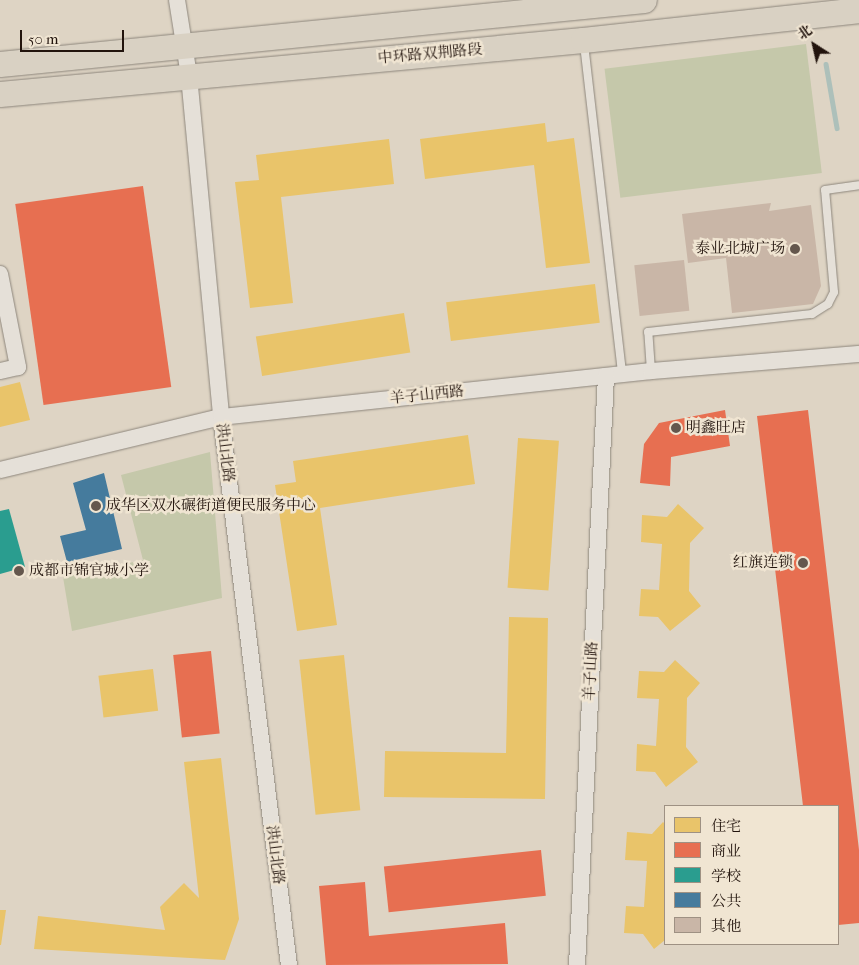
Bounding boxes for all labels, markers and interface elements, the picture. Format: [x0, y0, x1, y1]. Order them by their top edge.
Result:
scale bar [22, 20, 126, 52]
north arrow [789, 20, 839, 70]
text: 北 [795, 21, 816, 43]
text: 50 m [28, 30, 58, 48]
street label: 中环路双荆路段 [377, 40, 483, 68]
place label: 泰业北城广场 [695, 240, 785, 258]
marker: 泰业北城广场 [789, 243, 801, 255]
street label: 羊子山西路 [389, 382, 465, 408]
place label: 明鑫旺店 [686, 419, 746, 437]
street label: 洪山北路 [212, 422, 238, 484]
marker: 明鑫旺店 [670, 422, 682, 434]
place label: 成华区双水碾街道便民服务中心 [106, 497, 316, 515]
marker: 成华区双水碾街道便民服务中心 [90, 500, 102, 512]
place label: 红旗连锁 [733, 554, 793, 572]
marker: 红旗连锁 [797, 557, 809, 569]
place label: 成都市锦官城小学 [29, 562, 149, 580]
marker: 成都市锦官城小学 [13, 565, 25, 577]
street label: 羊子山路 [580, 641, 602, 701]
legend [664, 805, 839, 945]
text: 住宅 [711, 817, 741, 835]
street label: 洪山北路 [262, 824, 288, 886]
text: 商业 [711, 842, 741, 860]
text: 学校 [711, 867, 741, 885]
text: 公共 [711, 892, 741, 910]
text: 其他 [711, 917, 741, 935]

